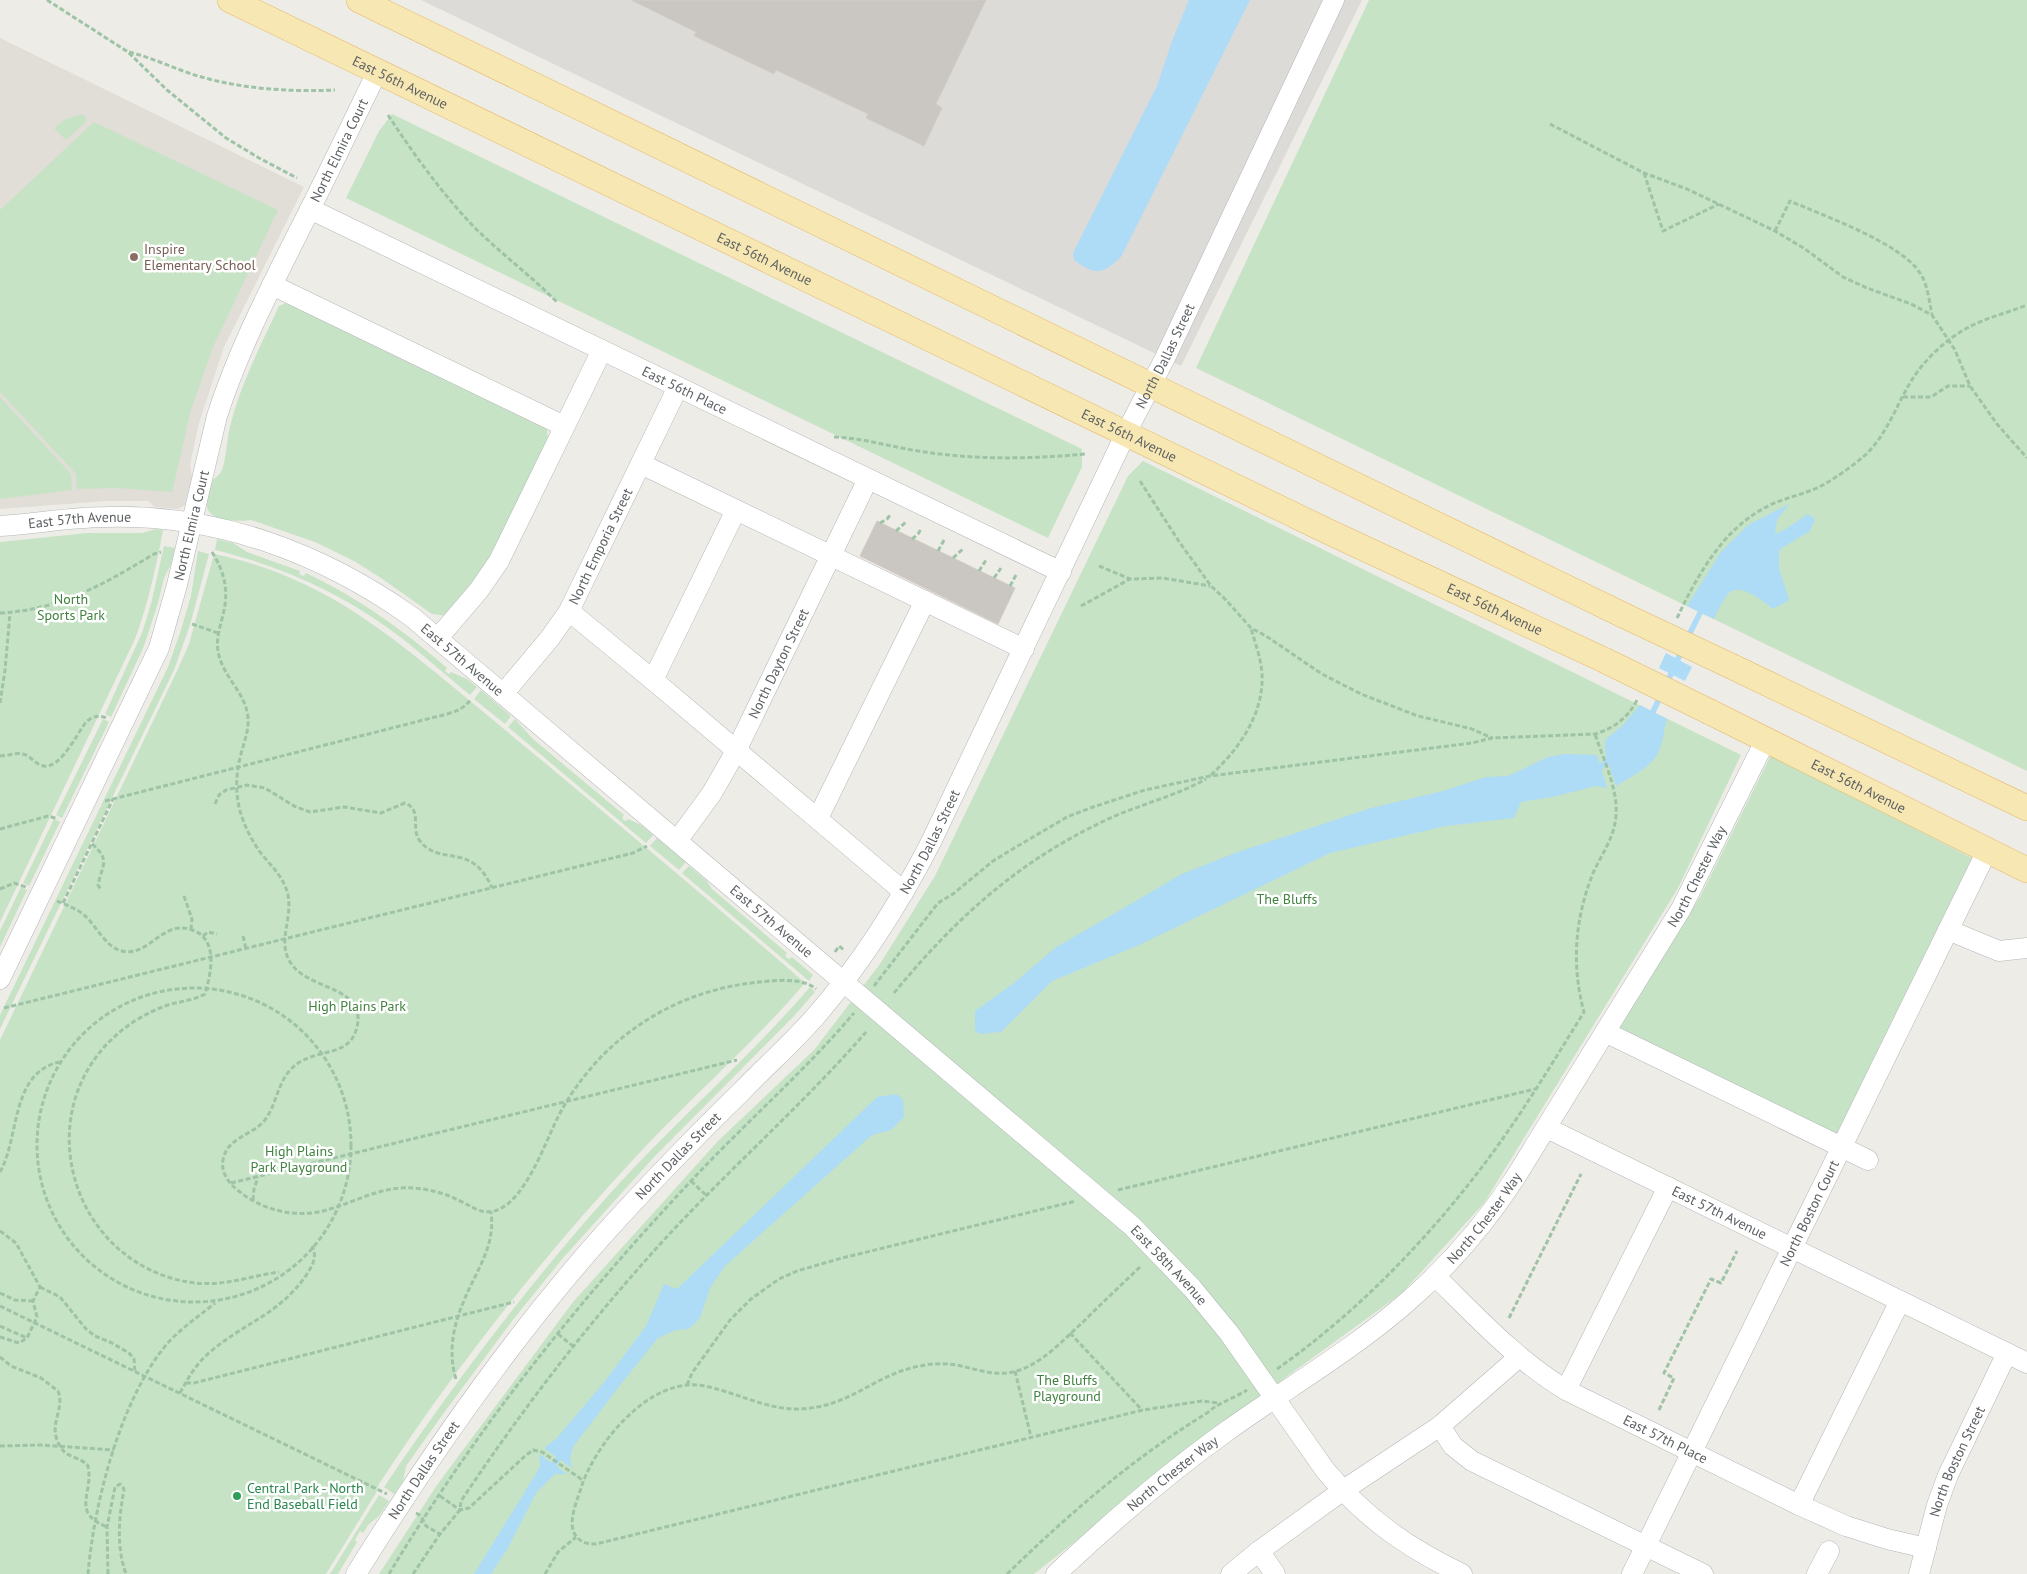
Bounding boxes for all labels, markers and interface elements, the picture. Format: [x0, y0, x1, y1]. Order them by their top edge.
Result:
street label: East 56th Avenue [350, 52, 451, 113]
street label: North Elmira Court [306, 95, 372, 205]
street label: East 56th Avenue [714, 228, 815, 289]
place label: Inspire Elementary School [144, 240, 256, 274]
marker: Inspire Elementary School [128, 251, 140, 263]
street label: North Dallas Street [1131, 300, 1199, 412]
street label: East 56th Place [639, 362, 730, 418]
street label: East 56th Avenue [1079, 405, 1180, 466]
street label: North Elmira Court [169, 468, 213, 582]
street label: North Emporia Street [565, 485, 637, 608]
street label: East 57th Avenue [27, 508, 131, 533]
street label: East 56th Avenue [1444, 579, 1546, 639]
park label: North Sports Park [37, 590, 105, 624]
street label: North Dayton Street [744, 605, 813, 722]
street label: East 57th Avenue [417, 619, 508, 700]
street label: East 56th Avenue [1808, 755, 1909, 817]
street label: North Dallas Street [895, 786, 964, 897]
street label: North Chester Way [1663, 822, 1730, 930]
street label: East 57th Avenue [726, 881, 817, 961]
park label: The Bluffs [1257, 890, 1318, 908]
park label: High Plains Park [308, 997, 406, 1015]
street label: North Dallas Street [631, 1108, 725, 1203]
park label: High Plains Park Playground [251, 1142, 347, 1176]
street label: North Boston Court [1776, 1157, 1843, 1269]
street label: North Chester Way [1443, 1169, 1526, 1268]
street label: East 57th Avenue [1669, 1182, 1770, 1243]
street label: East 58th Avenue [1127, 1221, 1211, 1309]
park label: The Bluffs Playground [1033, 1371, 1101, 1405]
street label: North Boston Street [1925, 1403, 1989, 1519]
street label: East 57th Place [1620, 1411, 1711, 1468]
street label: North Dallas Street [384, 1417, 463, 1523]
street label: North Chester Way [1123, 1431, 1222, 1515]
place label: Central Park - North End Baseball Field [247, 1479, 364, 1513]
marker: Central Park - North End Baseball Field [231, 1490, 243, 1502]

